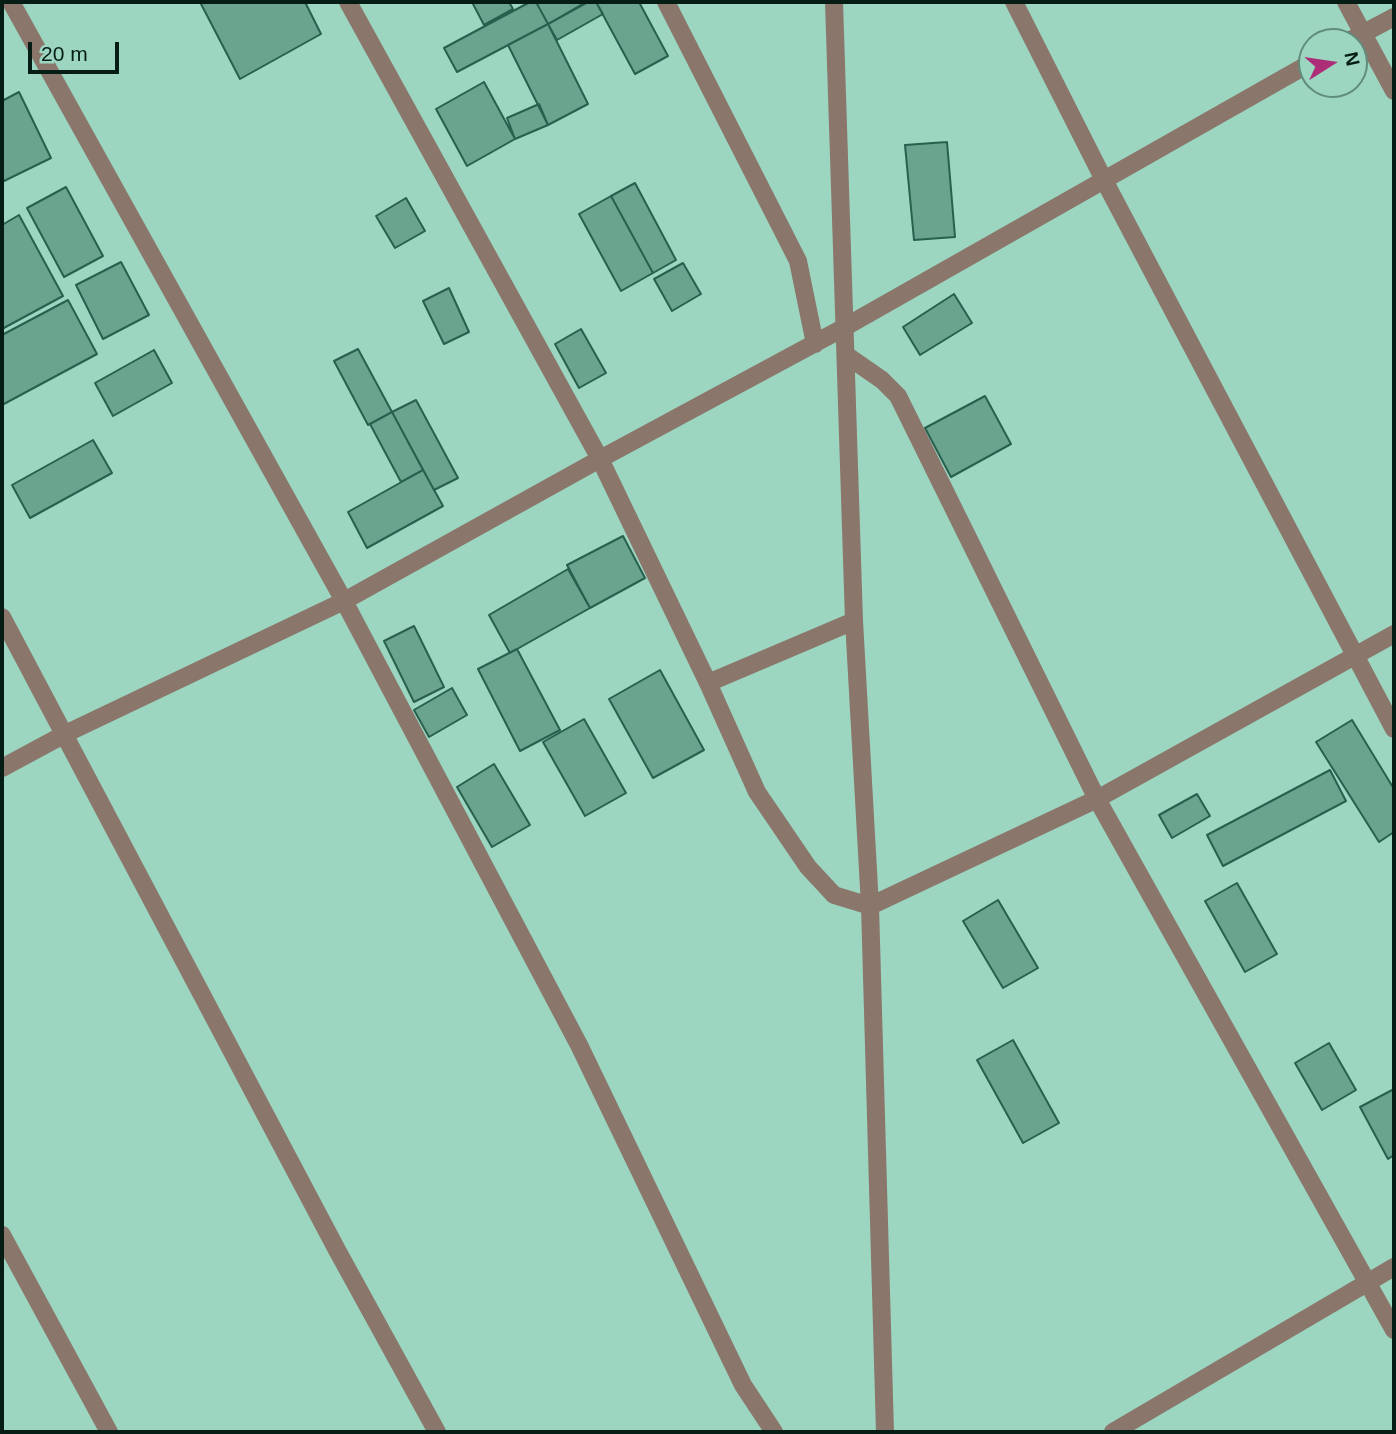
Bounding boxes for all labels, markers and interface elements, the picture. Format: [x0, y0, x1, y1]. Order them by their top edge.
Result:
scale bar [32, 28, 122, 72]
north arrow [1298, 28, 1368, 98]
text: 20 m [41, 42, 88, 65]
text: N [1340, 50, 1364, 68]

